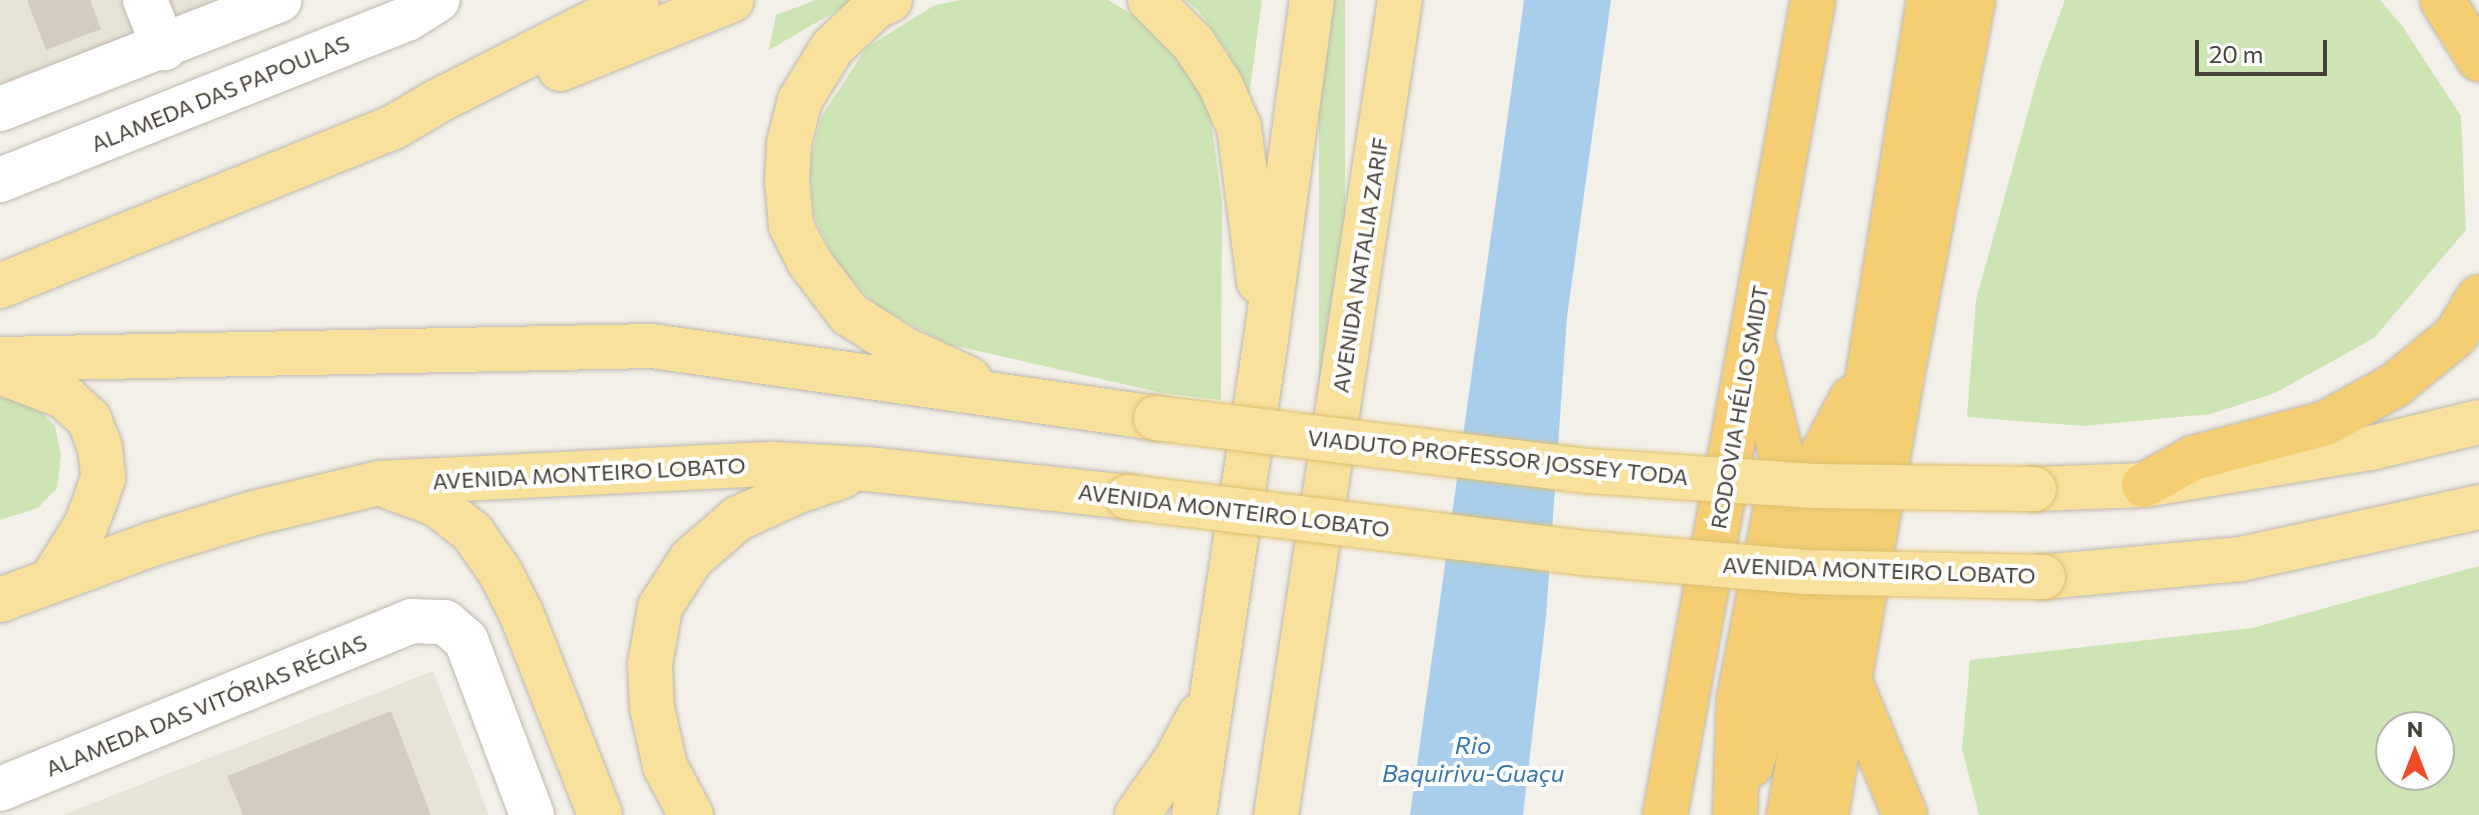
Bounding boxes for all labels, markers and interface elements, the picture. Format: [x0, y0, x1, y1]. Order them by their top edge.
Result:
scale bar [2199, 24, 2331, 74]
street label: ALAMEDA DAS PAPOULAS [87, 29, 353, 157]
text: 20 m [2209, 39, 2263, 68]
street label: AVENIDA NATALIA ZARIF [1327, 135, 1393, 395]
street label: RODOVIA HÉLIO SMIDT [1705, 283, 1773, 531]
street label: VIADUTO PROFESSOR JOSSEY TODA [1306, 424, 1690, 490]
street label: AVENIDA MONTEIRO LOBATO [432, 452, 746, 494]
street label: AVENIDA MONTEIRO LOBATO [1077, 478, 1391, 542]
street label: AVENIDA MONTEIRO LOBATO [1722, 551, 2036, 589]
street label: ALAMEDA DAS VITÓRIAS RÉGIAS [42, 628, 370, 782]
north arrow [2375, 711, 2455, 791]
text: N [2407, 715, 2423, 742]
water label: Rio Baquirivu-Guaçu [1382, 731, 1564, 787]

